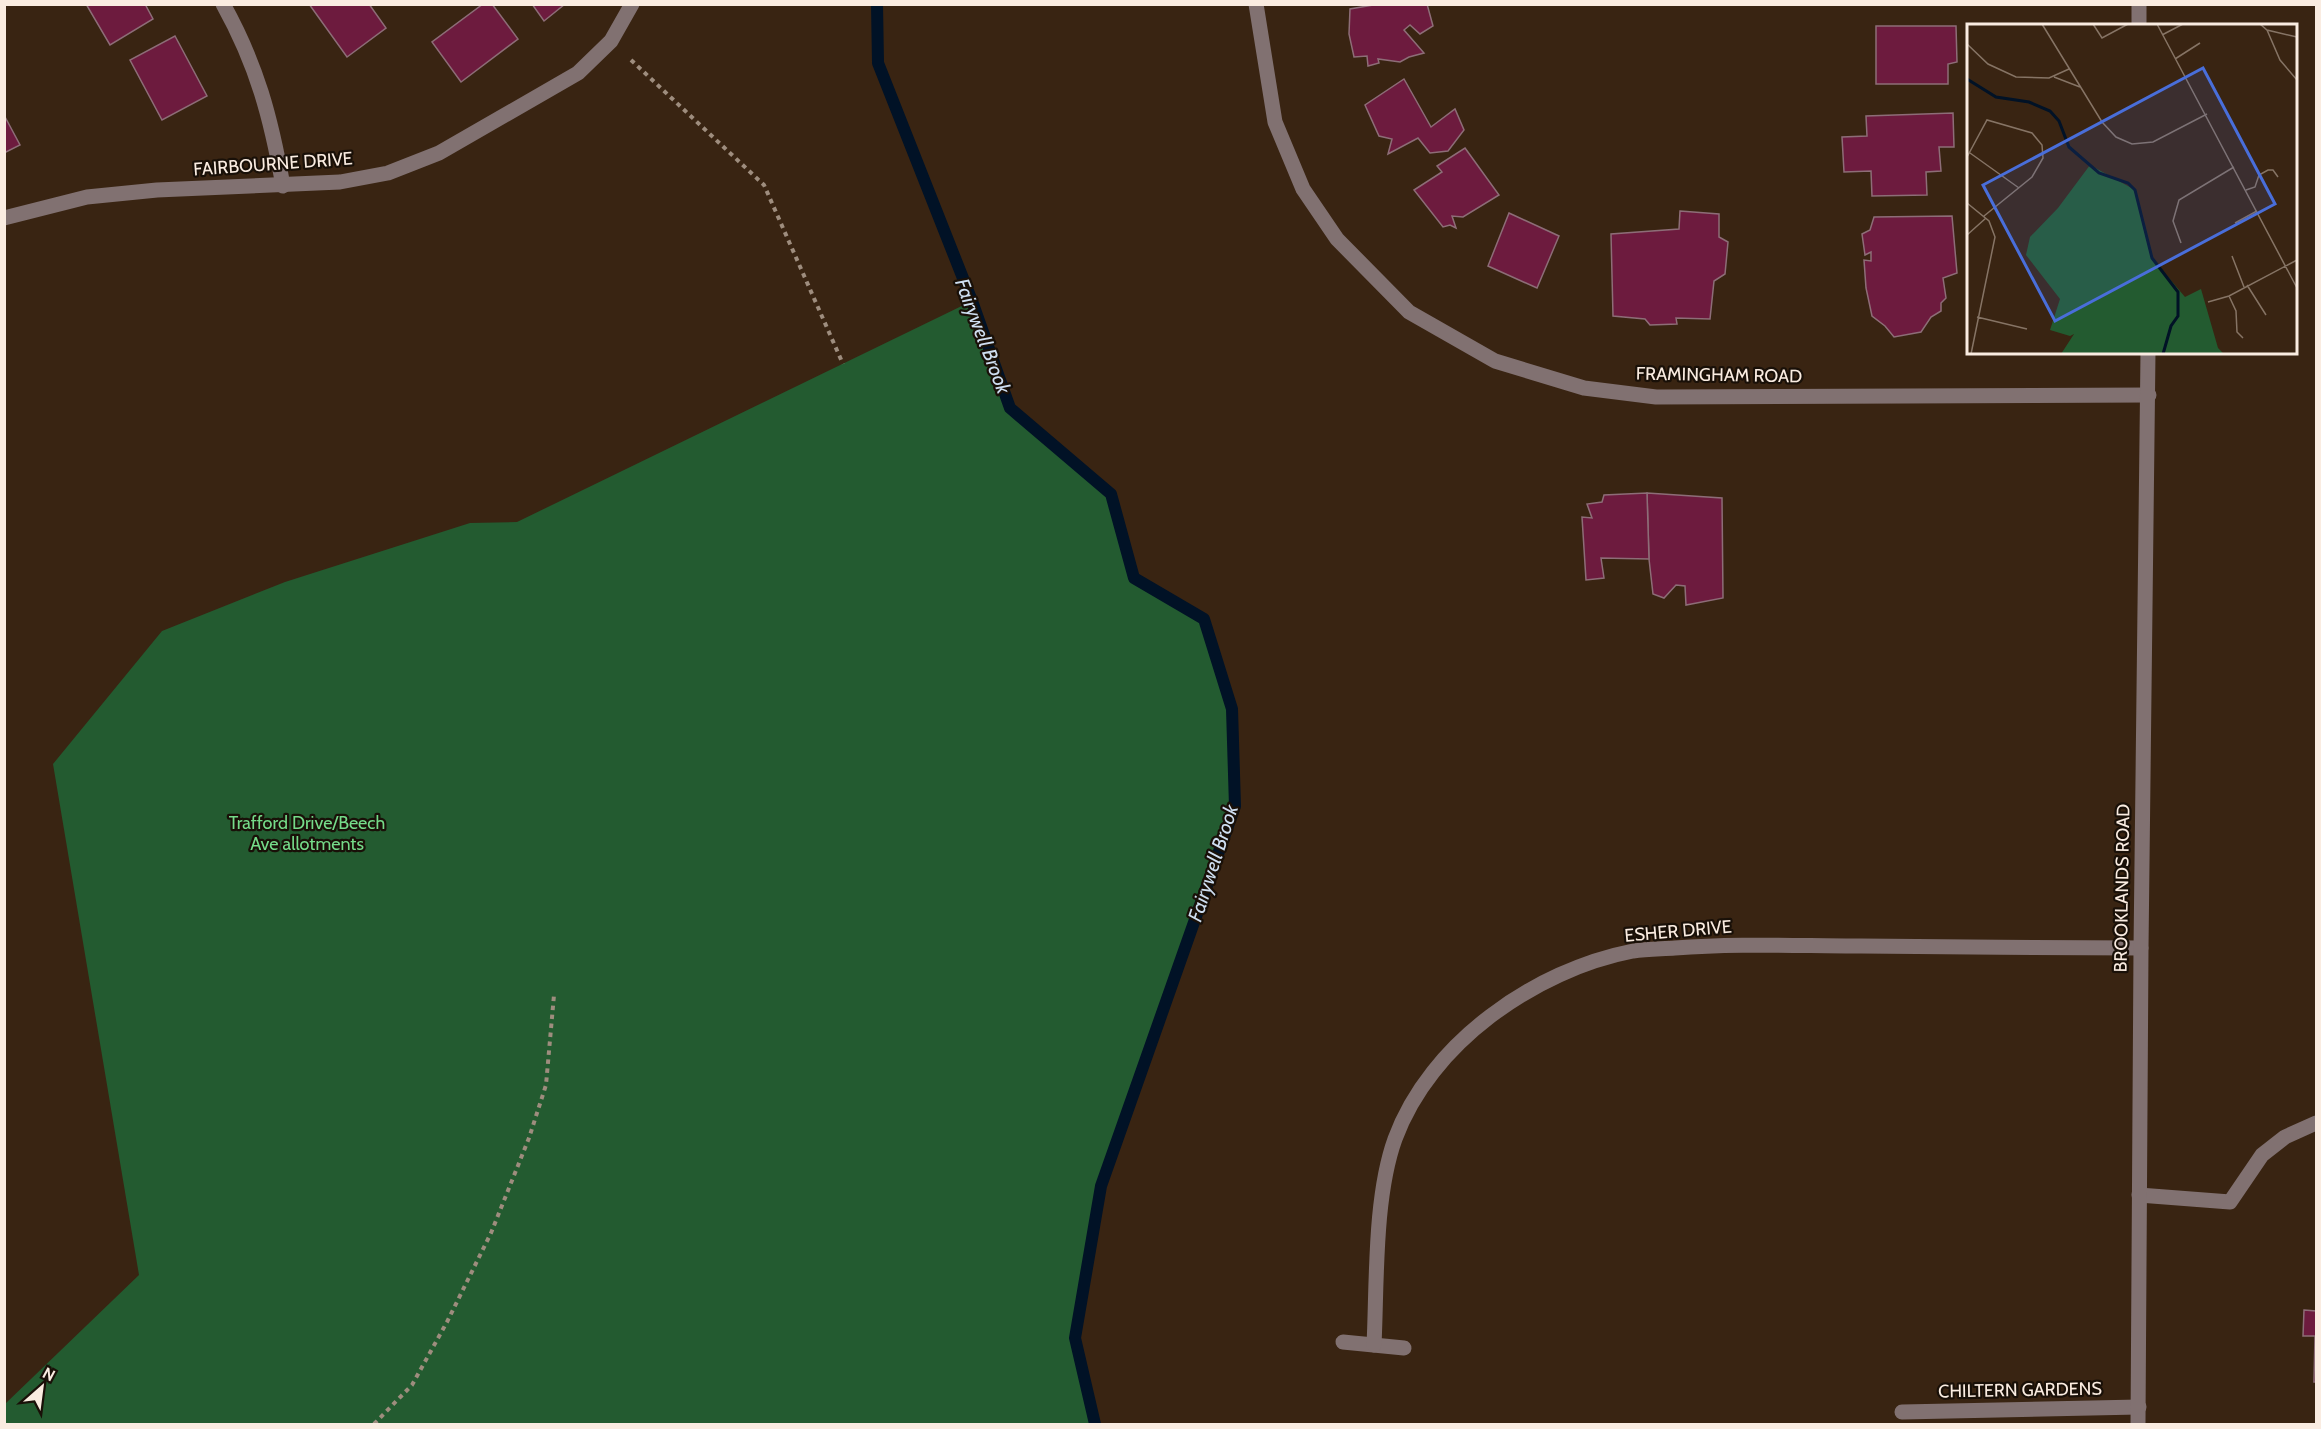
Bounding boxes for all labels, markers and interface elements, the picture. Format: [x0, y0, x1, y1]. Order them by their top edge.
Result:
inset map [1967, 24, 2297, 354]
street label: FAIRBOURNE DRIVE [193, 147, 353, 181]
water label: Fairywell Brook [950, 275, 1017, 398]
street label: FRAMINGHAM ROAD [1636, 363, 1802, 387]
water label: Fairywell Brook [1183, 800, 1244, 925]
street label: BROOKLANDS ROAD [2110, 804, 2134, 972]
park label: Trafford Drive/Beech Ave allotments [229, 812, 385, 855]
street label: ESHER DRIVE [1623, 915, 1733, 947]
north arrow [12, 1357, 72, 1417]
text: N [39, 1363, 58, 1385]
street label: CHILTERN GARDENS [1938, 1378, 2102, 1402]

